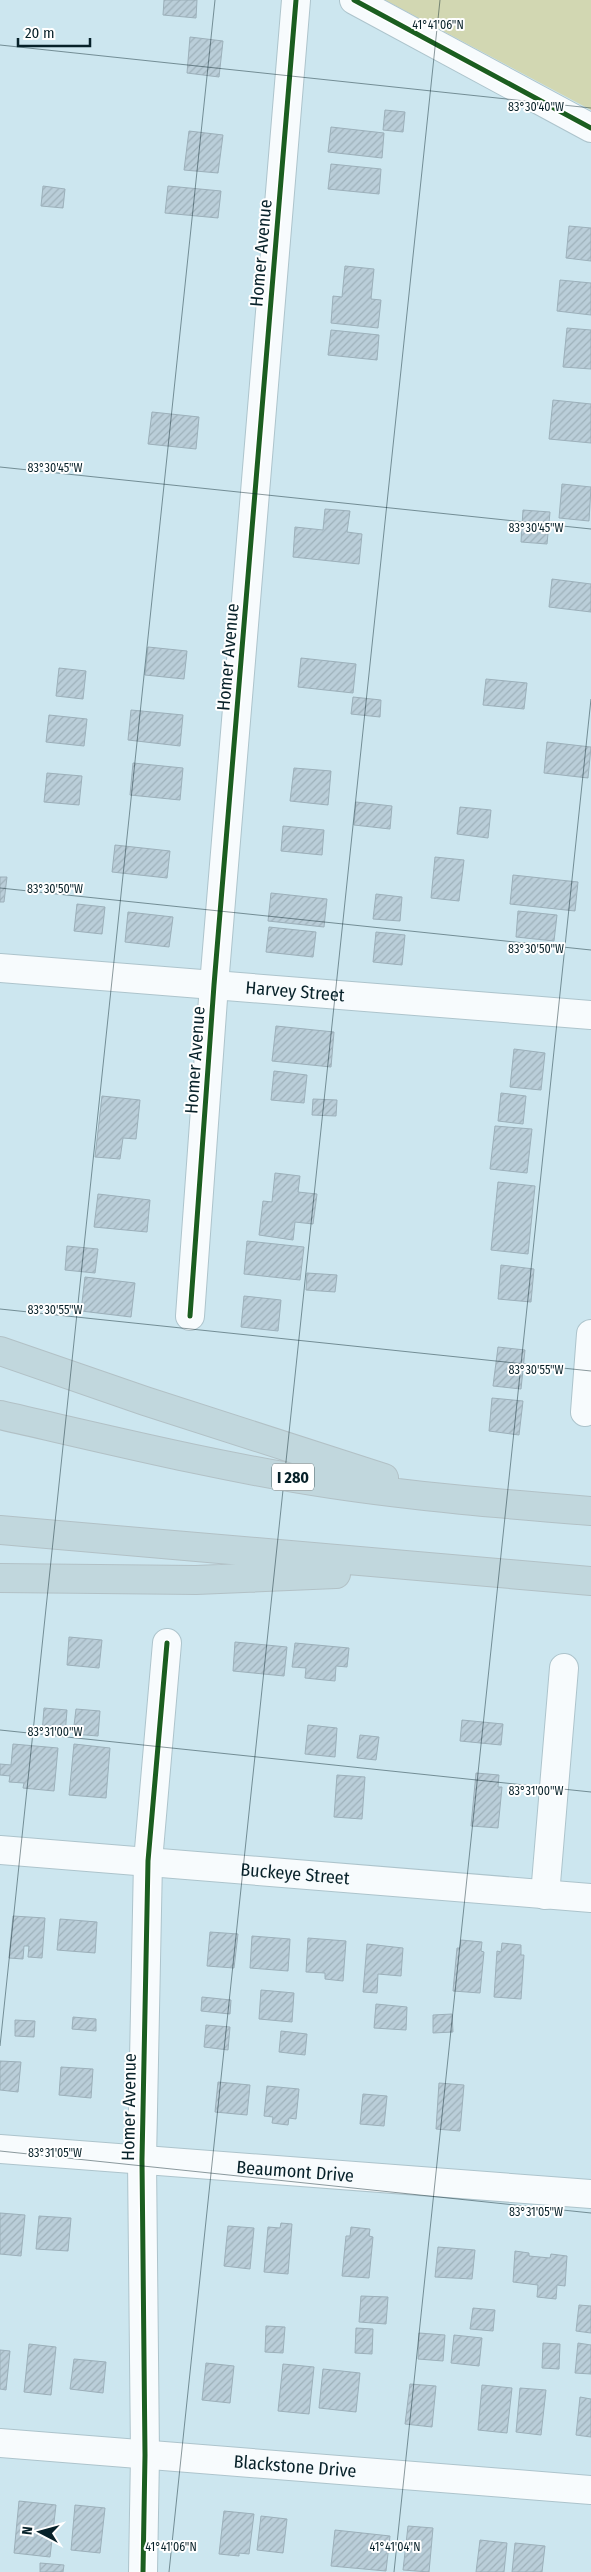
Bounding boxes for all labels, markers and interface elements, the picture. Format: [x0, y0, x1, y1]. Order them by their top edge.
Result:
scale bar [18, 15, 90, 47]
text: 41°41'06"N [412, 18, 464, 32]
text: 20 m [25, 24, 55, 42]
text: 83°30'40"W [508, 100, 564, 114]
street label: Homer Avenue [245, 198, 277, 308]
text: 83°30'45"W [28, 461, 82, 475]
text: 83°30'45"W [509, 521, 563, 535]
street label: Homer Avenue [212, 602, 244, 712]
text: 83°30'50"W [27, 882, 83, 896]
text: 83°30'50"W [508, 942, 564, 956]
street label: Harvey Street [245, 977, 346, 1006]
street label: Homer Avenue [180, 1005, 210, 1114]
text: 83°30'55"W [27, 1303, 83, 1317]
text: 83°30'55"W [508, 1363, 564, 1377]
road number: I 280 [272, 1464, 314, 1490]
text: 83°31'00"W [27, 1725, 83, 1739]
text: 83°31'00"W [508, 1784, 564, 1798]
street label: Buckeye Street [240, 1859, 351, 1889]
street label: Homer Avenue [117, 2053, 141, 2161]
text: 83°31'05"W [28, 2146, 82, 2160]
street label: Beaumont Drive [236, 2156, 355, 2187]
text: 83°31'05"W [509, 2205, 563, 2219]
street label: Blackstone Drive [233, 2451, 357, 2482]
north arrow [15, 2507, 65, 2557]
text: N [19, 2526, 36, 2536]
text: 41°41'06"N [145, 2540, 197, 2554]
text: 41°41'04"N [370, 2540, 420, 2554]

